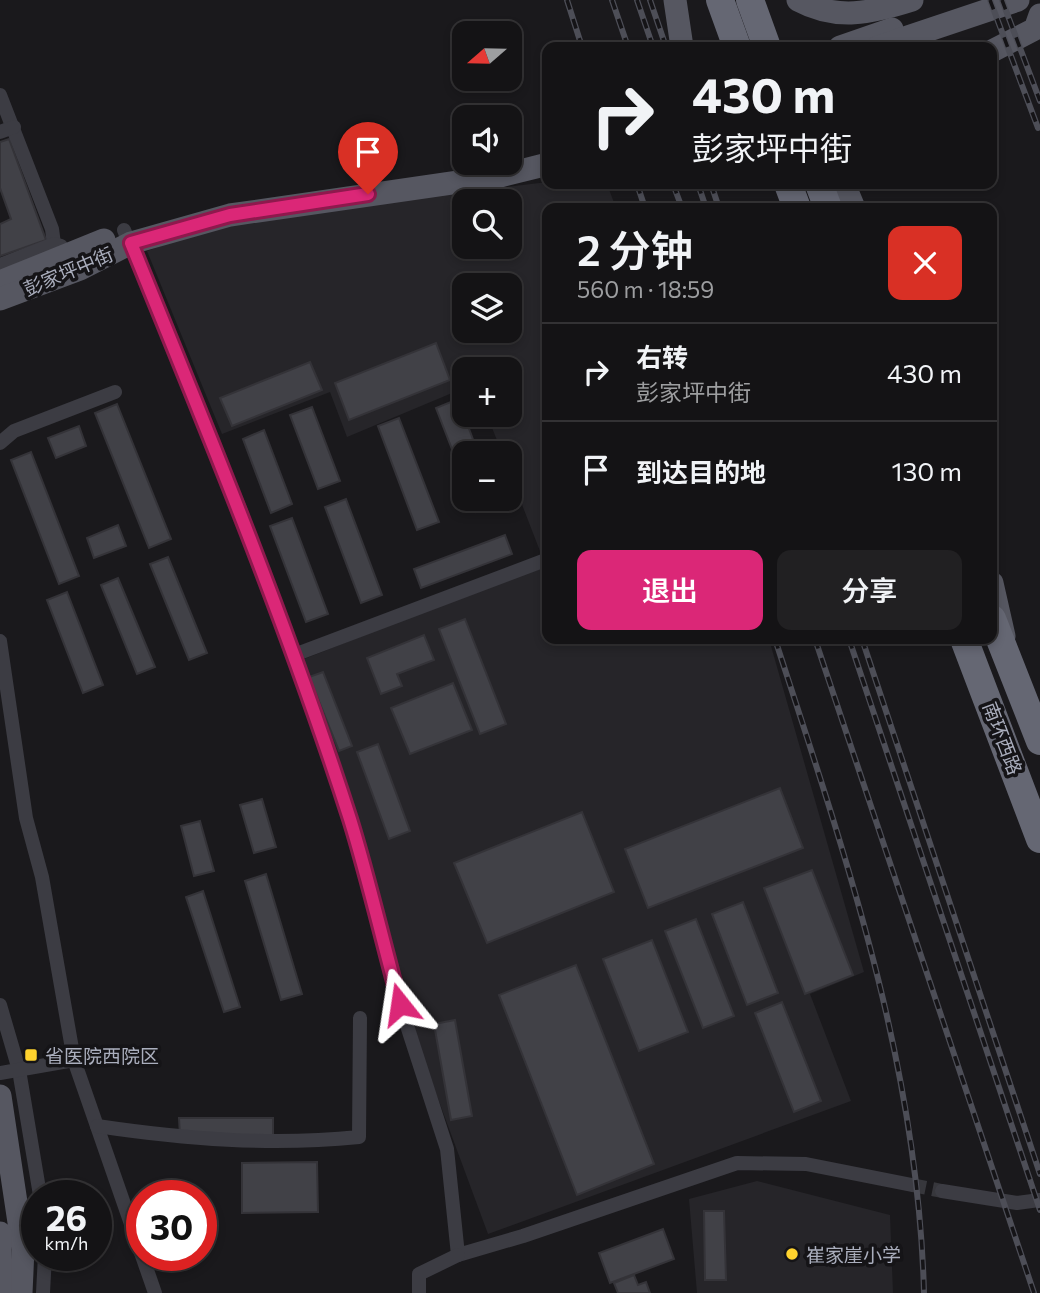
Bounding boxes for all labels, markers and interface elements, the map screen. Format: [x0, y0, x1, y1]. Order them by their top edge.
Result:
north arrow [452, 21, 522, 91]
map controls [452, 21, 522, 511]
text: 430 m [692, 63, 835, 123]
icon: right [577, 70, 668, 161]
button: sound [452, 105, 522, 175]
pin [338, 122, 398, 194]
text: 彭家坪中街 [692, 127, 852, 167]
icon: arrive [349, 133, 387, 171]
button: search [452, 189, 522, 259]
text: 2 分钟 [577, 223, 693, 275]
button: close [888, 226, 962, 300]
street label: 彭家坪中街 [20, 242, 116, 300]
button: layers [452, 273, 522, 343]
text: 560 m · 18:59 [577, 275, 714, 303]
text: 右转 [636, 341, 688, 372]
icon: right [577, 353, 615, 391]
button: + [452, 357, 522, 427]
text: 430 m [887, 357, 962, 388]
text: 彭家坪中街 [636, 378, 751, 406]
button: − [452, 441, 522, 511]
icon: arrive [577, 451, 615, 489]
text: 130 m [891, 455, 962, 486]
text: 到达目的地 [636, 456, 766, 487]
button: 退出 [577, 550, 763, 630]
button: 分享 [777, 550, 962, 630]
street label: 南环西路 [979, 698, 1027, 778]
position arrow [363, 967, 437, 1041]
place label: 省医院西院区 [45, 1044, 159, 1067]
marker: 省医院西院区 [23, 1047, 39, 1063]
speed limit sign: 30 [126, 1180, 217, 1271]
text: 26 [46, 1195, 87, 1238]
text: km/h [45, 1232, 88, 1254]
place label: 崔家崖小学 [806, 1243, 901, 1266]
marker: 崔家崖小学 [784, 1246, 800, 1262]

